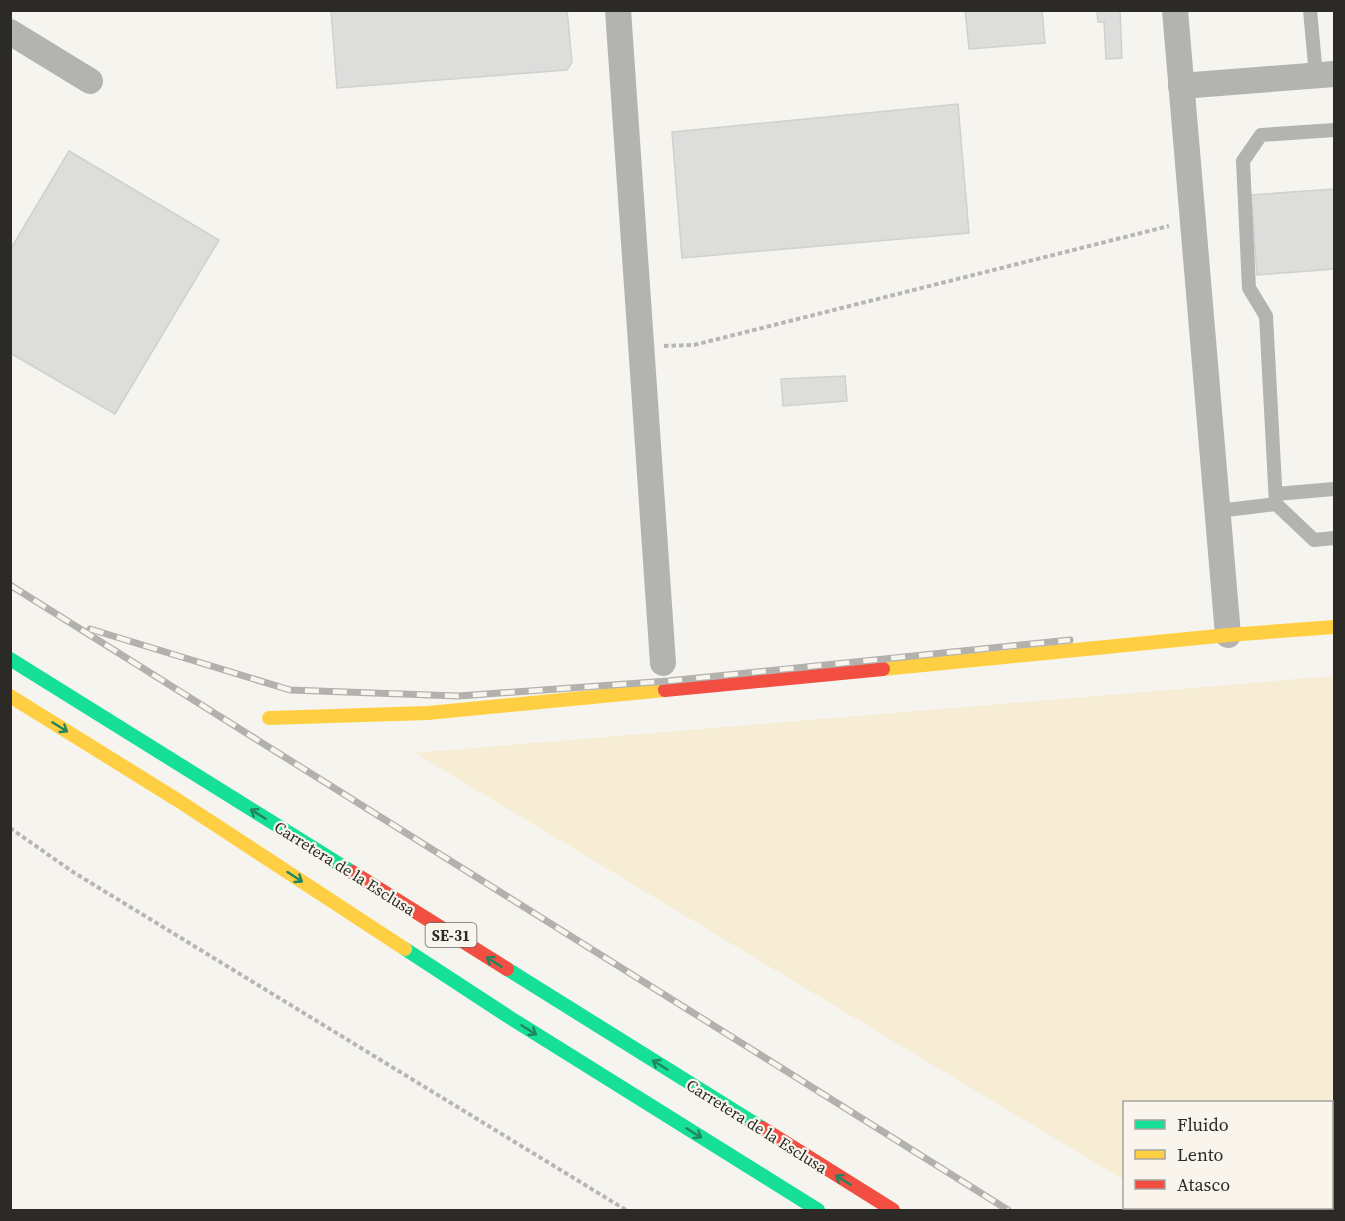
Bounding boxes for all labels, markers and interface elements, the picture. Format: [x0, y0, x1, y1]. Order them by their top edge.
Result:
one-way arrow [51, 721, 68, 733]
one-way arrow [250, 807, 267, 819]
street label: Carretera de la Esclusa [270, 816, 420, 921]
one-way arrow [287, 871, 303, 883]
road number: SE-31 [426, 923, 476, 947]
one-way arrow [486, 956, 503, 968]
one-way arrow [520, 1024, 537, 1036]
one-way arrow [651, 1059, 668, 1072]
street label: Carretera de la Esclusa [682, 1074, 832, 1179]
legend [1123, 1101, 1333, 1209]
text: Fluido [1177, 1112, 1229, 1137]
one-way arrow [685, 1128, 702, 1140]
text: Lento [1177, 1142, 1224, 1167]
text: Atasco [1177, 1172, 1230, 1197]
one-way arrow [835, 1173, 852, 1185]

